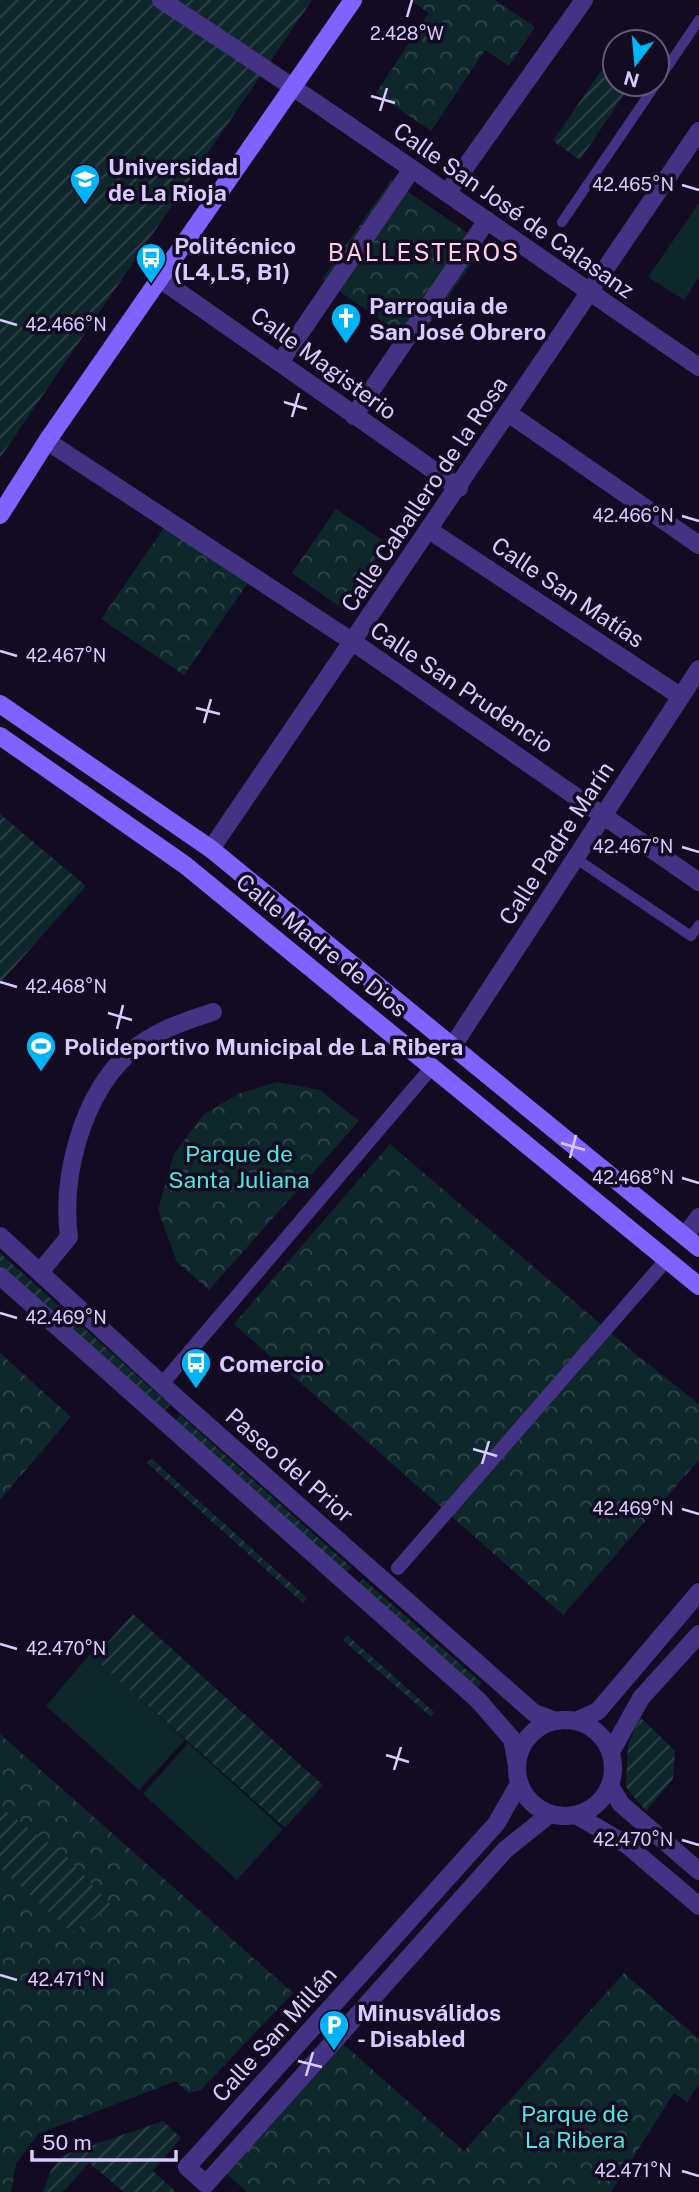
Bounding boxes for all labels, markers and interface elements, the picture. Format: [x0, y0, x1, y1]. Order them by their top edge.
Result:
text: 2.428°W [370, 23, 444, 44]
north arrow [601, 28, 671, 98]
text: N [621, 67, 641, 92]
street label: Calle San José de Calasanz [389, 117, 639, 303]
place label: Universidad de La Rioja [108, 153, 238, 206]
school or university icon: Universidad de La Rioja [68, 162, 102, 206]
text: 42.465°N [592, 174, 674, 195]
place label: Politécnico (L4,L5, B1) [174, 232, 296, 285]
district label: BALLESTEROS [328, 238, 520, 266]
bus stop icon: Politécnico (L4,L5, B1) [134, 241, 168, 285]
place label: Parroquia de San José Obrero [369, 292, 546, 345]
street label: Calle Magisterio [246, 301, 402, 425]
church icon: Parroquia de San José Obrero [329, 301, 363, 345]
text: 42.466°N [25, 314, 107, 335]
street label: Calle Caballero de la Rosa [335, 371, 513, 617]
text: 42.466°N [592, 505, 674, 526]
street label: Calle San Matías [487, 531, 649, 653]
street label: Calle San Prudencio [365, 616, 559, 758]
text: 42.467°N [26, 645, 106, 666]
street label: Calle Padre Marín [493, 756, 619, 930]
text: 42.467°N [593, 836, 673, 857]
street label: Calle Madre de Dios [231, 868, 413, 1022]
text: 42.468°N [25, 976, 107, 997]
sports icon: Polideportivo Municipal de La Ribera [24, 1029, 58, 1073]
place label: Polideportivo Municipal de La Ribera [64, 1033, 463, 1060]
park label: Parque de Santa Juliana [168, 1140, 310, 1193]
text: 42.468°N [592, 1167, 674, 1188]
text: 42.469°N [25, 1307, 107, 1328]
bus stop icon: Comercio [179, 1346, 213, 1390]
place label: Comercio [219, 1350, 324, 1377]
street label: Paseo del Prior [221, 1402, 359, 1528]
text: 42.469°N [592, 1498, 674, 1519]
text: 42.470°N [26, 1638, 106, 1659]
text: 42.470°N [593, 1829, 673, 1850]
street label: Calle San Millán [206, 1961, 342, 2107]
text: 42.471°N [27, 1969, 105, 1990]
place label: Minusválidos - Disabled [357, 1999, 501, 2052]
parking icon: Minusválidos - Disabled [317, 2008, 351, 2052]
park label: Parque de La Ribera [521, 2100, 629, 2153]
scale bar [32, 2118, 175, 2162]
text: 50 m [42, 2130, 92, 2155]
text: 42.471°N [594, 2160, 672, 2181]

